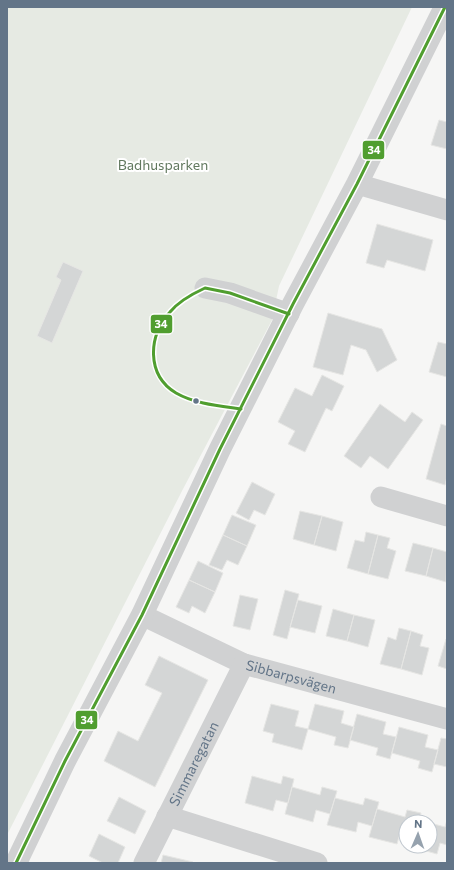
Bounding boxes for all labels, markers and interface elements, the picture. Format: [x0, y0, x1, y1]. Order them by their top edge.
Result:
line badge: 34 [362, 140, 385, 160]
text: 34 [367, 143, 381, 156]
park label: Badhusparken [118, 156, 208, 173]
line badge: 34 [150, 314, 173, 334]
text: 34 [154, 317, 168, 330]
unlabelled marker [191, 396, 201, 406]
street label: Sibbarpsvägen [244, 656, 338, 697]
line badge: 34 [75, 710, 98, 730]
text: 34 [80, 713, 94, 726]
street label: Simmaregatan [165, 719, 222, 809]
north arrow [398, 814, 438, 854]
text: N [414, 817, 423, 830]

